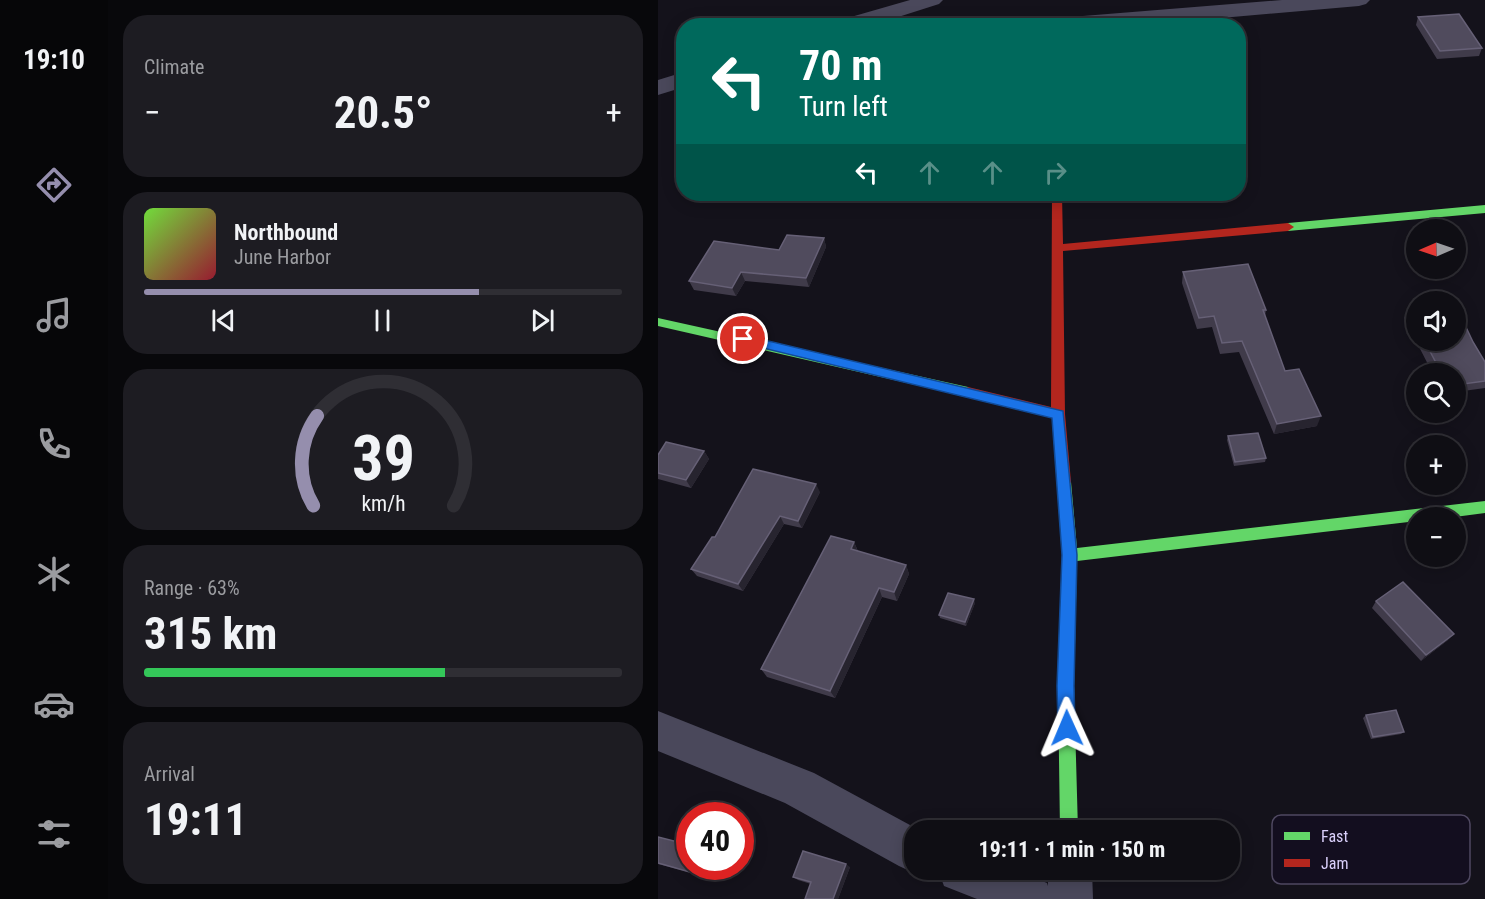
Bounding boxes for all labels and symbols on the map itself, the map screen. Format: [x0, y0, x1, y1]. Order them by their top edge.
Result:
north arrow [1406, 219, 1466, 279]
pin [717, 313, 768, 364]
position arrow [1035, 696, 1099, 760]
speed limit sign: 40 [676, 802, 754, 880]
legend [1272, 815, 1470, 884]
text: Fast [1321, 827, 1348, 846]
text: Jam [1321, 854, 1348, 873]

